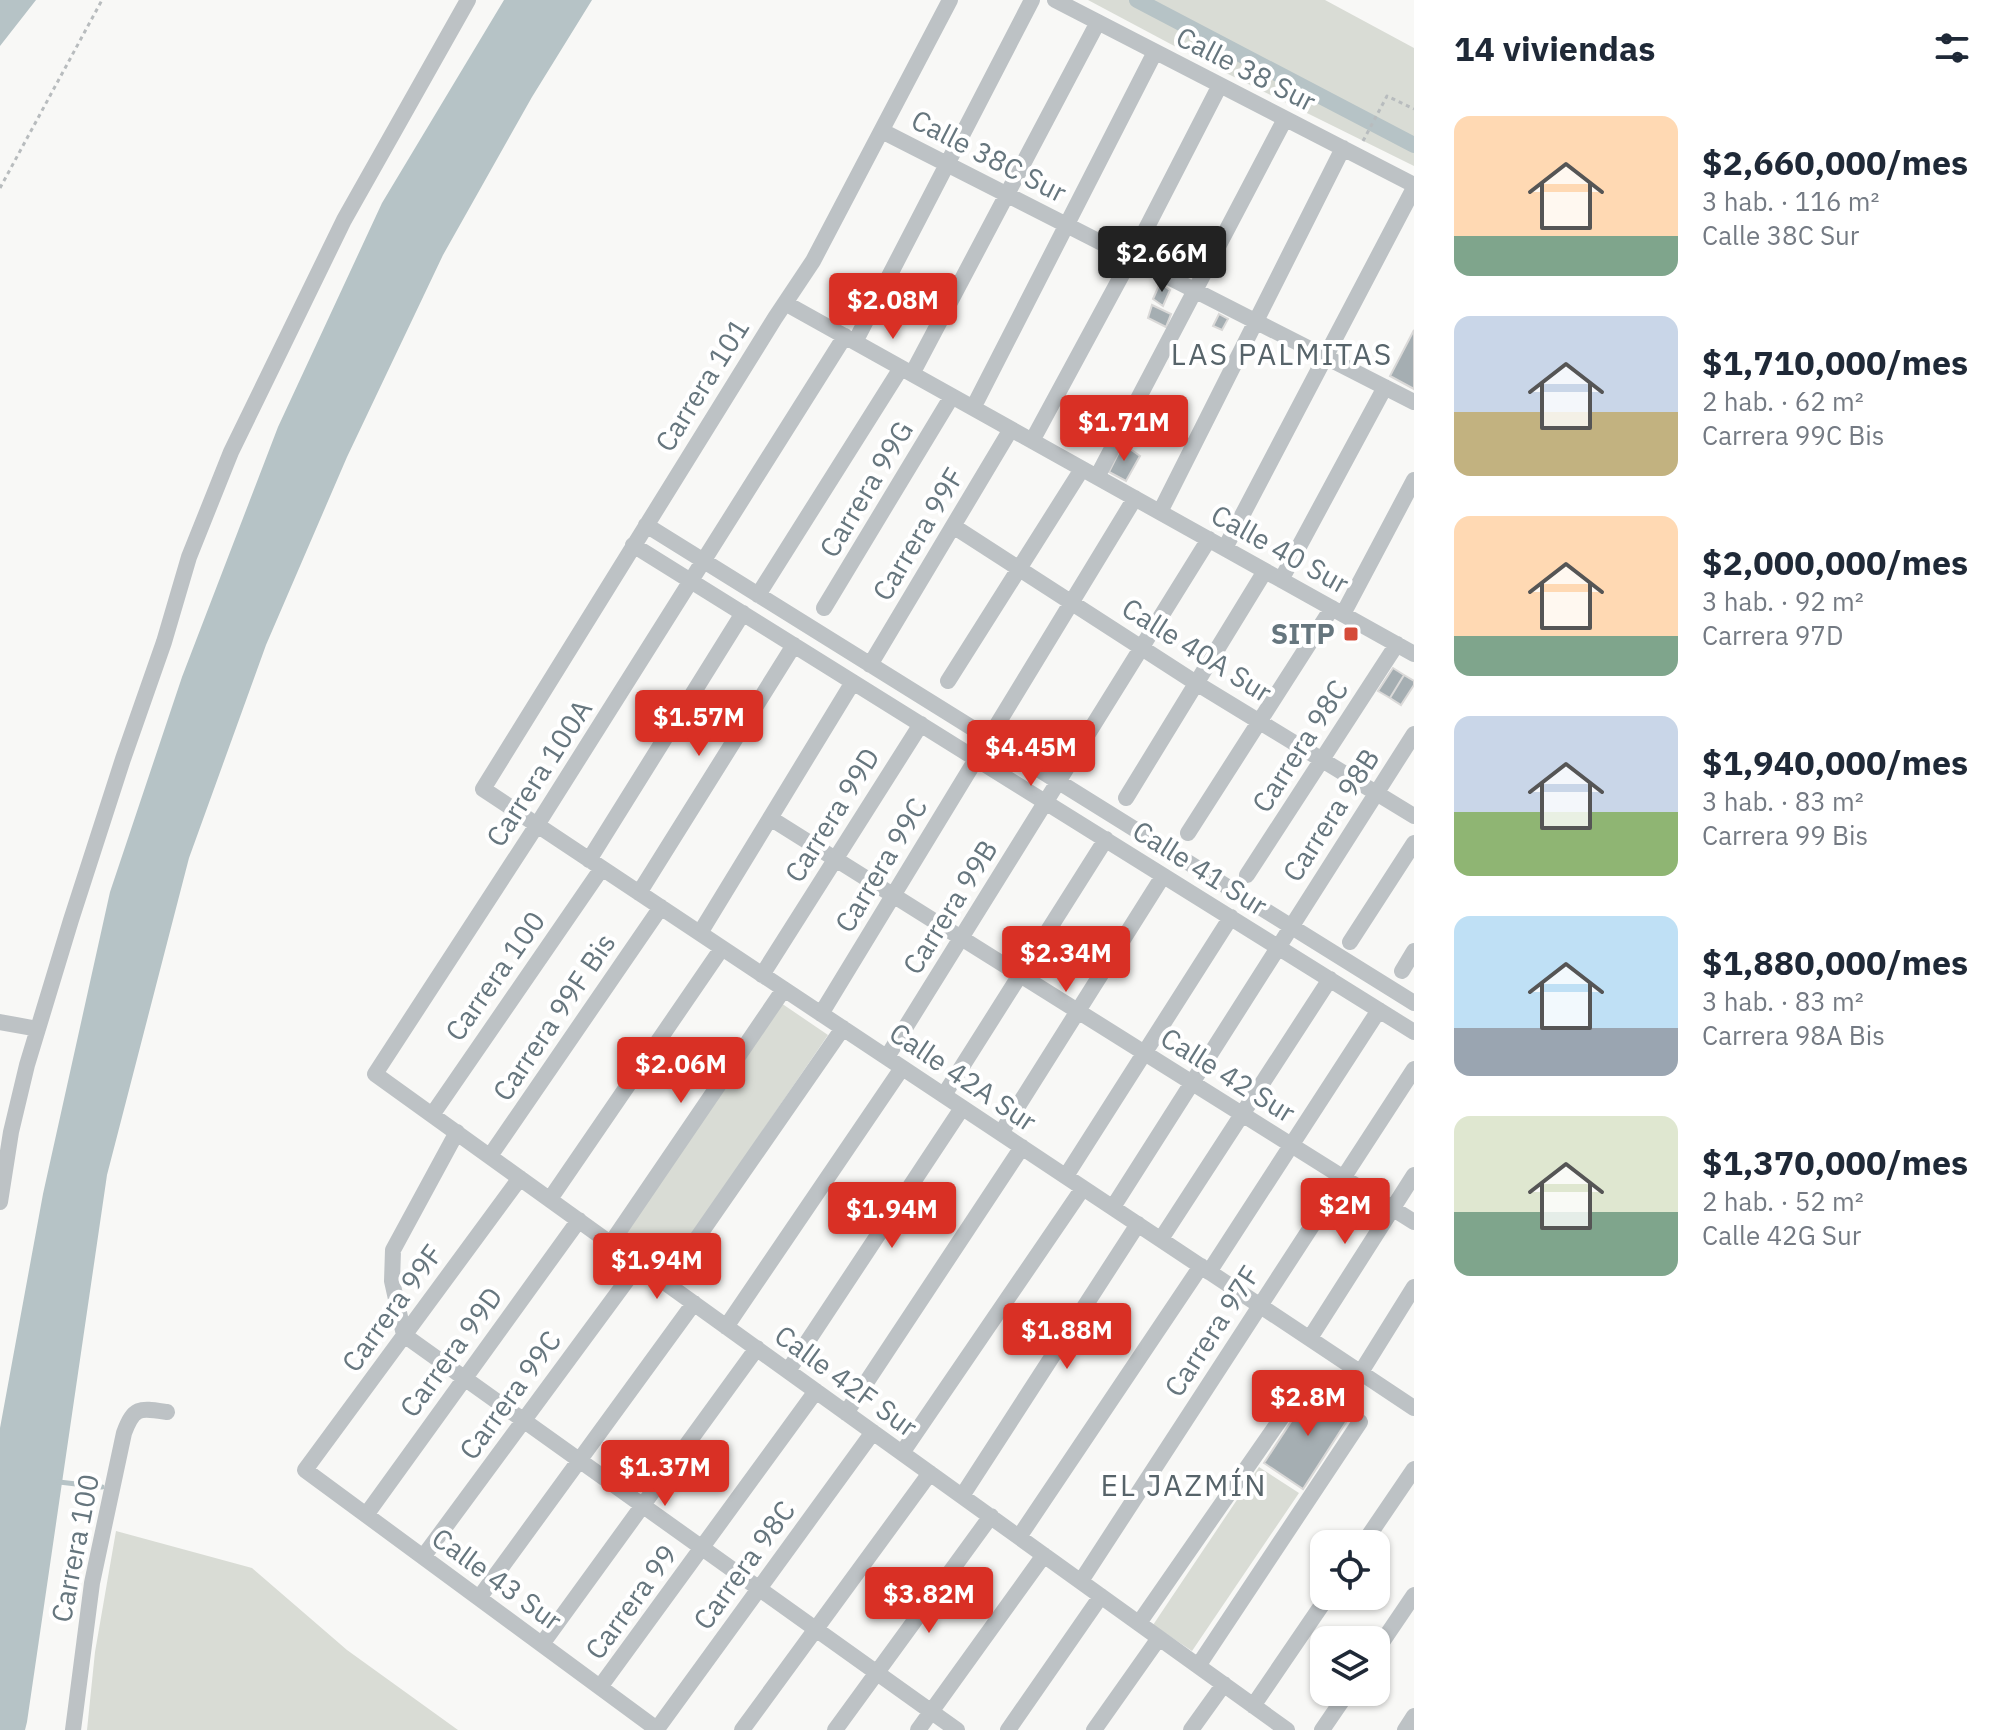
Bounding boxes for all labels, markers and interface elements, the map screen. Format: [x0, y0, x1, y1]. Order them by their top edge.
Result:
street label: Calle 38 Sur [1170, 18, 1322, 120]
text: 14 viviendas [1454, 26, 1655, 70]
icon: filters [1930, 26, 1974, 70]
street label: Calle 38C Sur [905, 101, 1073, 211]
text: $2,660,000/mes [1702, 140, 1968, 184]
icon: home [1518, 148, 1614, 244]
text: 3 hab. · 116 m² [1702, 184, 1879, 218]
text: Calle 38C Sur [1702, 218, 1859, 252]
pin: $2.66M [1097, 226, 1227, 294]
text: $2.66M [1116, 235, 1208, 269]
pin: $2.08M [828, 273, 958, 341]
text: $2.08M [847, 282, 939, 316]
street label: Carrera 101 [646, 311, 757, 458]
district label: LAS PALMITAS [1171, 334, 1393, 373]
text: $1,710,000/mes [1702, 340, 1968, 384]
icon: home [1518, 348, 1614, 444]
text: 2 hab. · 62 m² [1702, 384, 1864, 418]
pin: $1.71M [1059, 395, 1189, 463]
text: $1.71M [1078, 404, 1170, 438]
street label: Carrera 99G [810, 414, 921, 564]
text: Carrera 99C Bis [1702, 418, 1884, 452]
street label: Carrera 99F [863, 460, 972, 607]
street label: Calle 40 Sur [1205, 496, 1356, 602]
text: $2,000,000/mes [1702, 540, 1968, 584]
icon: home [1518, 548, 1614, 644]
text: 3 hab. · 92 m² [1702, 584, 1864, 618]
street label: Calle 40A Sur [1115, 589, 1279, 710]
place label: SITP [1271, 615, 1335, 652]
text: Carrera 97D [1702, 618, 1843, 652]
marker: SITP [1342, 625, 1360, 643]
street label: Carrera 98C [1243, 672, 1356, 819]
pin: $1.57M [634, 690, 764, 758]
street label: Carrera 100A [477, 692, 600, 853]
text: $1.57M [653, 699, 745, 733]
pin: $4.45M [966, 720, 1096, 788]
text: $4.45M [985, 729, 1077, 763]
street label: Carrera 99D [776, 740, 888, 889]
text: $1,940,000/mes [1702, 740, 1968, 784]
street label: Carrera 98B [1274, 741, 1387, 888]
icon: home [1518, 748, 1614, 844]
text: 3 hab. · 83 m² [1702, 784, 1864, 818]
street label: Carrera 99C [826, 791, 935, 939]
street label: Calle 41 Sur [1126, 812, 1275, 924]
text: Carrera 99 Bis [1702, 818, 1868, 852]
street label: Carrera 99B [894, 833, 1005, 981]
street label: Carrera 100 [436, 904, 553, 1048]
street label: Carrera 99F Bis [484, 926, 623, 1108]
pin: $2.34M [1001, 926, 1131, 994]
text: $2.34M [1020, 935, 1112, 969]
text: $1,880,000/mes [1702, 940, 1968, 984]
icon: home [1518, 948, 1614, 1044]
text: 3 hab. · 83 m² [1702, 984, 1864, 1018]
street label: Calle 42A Sur [882, 1014, 1044, 1139]
text: Carrera 98A Bis [1702, 1018, 1885, 1052]
street label: Calle 42 Sur [1154, 1019, 1303, 1131]
pin: $2.06M [616, 1037, 746, 1105]
text: $2.06M [635, 1046, 727, 1080]
text: $1,370,000/mes [1702, 1140, 1968, 1184]
icon: home [1518, 1148, 1614, 1244]
pin: $2M [1306, 1178, 1384, 1246]
pin: $1.94M [827, 1182, 957, 1250]
text: 2 hab. · 52 m² [1702, 1184, 1864, 1218]
text: $2M [1319, 1187, 1371, 1221]
text: $1.94M [846, 1191, 938, 1225]
text: Calle 42G Sur [1702, 1218, 1861, 1252]
pin: $1.94M [592, 1233, 722, 1301]
street label: Carrera 99F [333, 1237, 450, 1379]
text: $1.94M [611, 1242, 703, 1276]
street label: Carrera 97F [1155, 1258, 1268, 1403]
street label: Carrera 99D [391, 1279, 510, 1424]
pin: $1.88M [1002, 1303, 1132, 1371]
text: $1.88M [1021, 1312, 1113, 1346]
street label: Calle 42F Sur [768, 1316, 925, 1445]
street label: Carrera 99C [450, 1323, 569, 1467]
pin: $2.8M [1252, 1370, 1364, 1438]
text: $2.8M [1270, 1379, 1346, 1413]
pin: $1.37M [600, 1440, 730, 1508]
text: $1.37M [619, 1449, 711, 1483]
district label: EL JAZMÍN [1101, 1465, 1267, 1504]
street label: Carrera 100 [42, 1471, 107, 1625]
street label: Carrera 98C [684, 1493, 803, 1637]
street label: Calle 43 Sur [425, 1519, 570, 1638]
map controls [1310, 1530, 1390, 1706]
button: locate [1310, 1530, 1390, 1610]
street label: Carrera 99 [576, 1537, 685, 1667]
pin: $3.82M [864, 1567, 994, 1635]
text: $3.82M [883, 1576, 975, 1610]
button: layers [1310, 1626, 1390, 1706]

